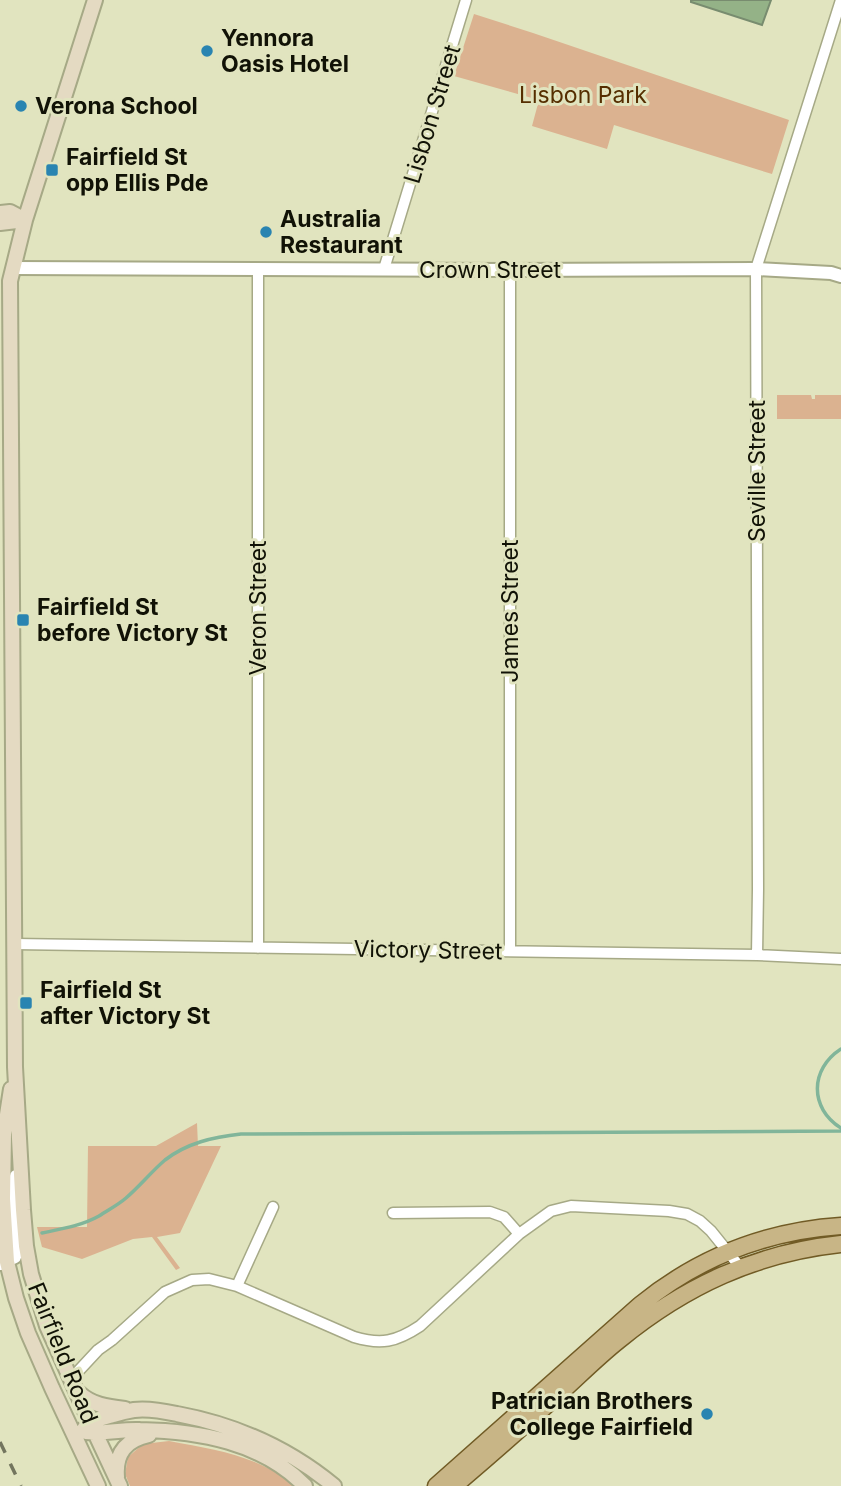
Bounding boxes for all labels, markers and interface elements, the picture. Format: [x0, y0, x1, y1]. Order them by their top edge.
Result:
place label: Yennora Oasis Hotel [221, 24, 349, 78]
street label: Lisbon Street [398, 41, 467, 187]
marker: Yennora Oasis Hotel [199, 43, 215, 59]
park label: Lisbon Park [519, 81, 647, 109]
place label: Verona School [35, 92, 198, 120]
marker: Verona School [13, 98, 29, 114]
place label: Fairfield St opp Ellis Pde [66, 143, 208, 197]
marker: Fairfield St opp Ellis Pde [44, 162, 60, 178]
place label: Australia Restaurant [280, 205, 403, 259]
marker: Australia Restaurant [258, 224, 274, 240]
street label: Crown Street [419, 256, 562, 284]
street label: Seville Street [743, 399, 771, 542]
street label: James Street [496, 539, 524, 683]
street label: Veron Street [244, 540, 272, 676]
place label: Fairfield St before Victory St [37, 593, 228, 647]
marker: Fairfield St before Victory St [15, 612, 31, 628]
street label: Victory Street [353, 935, 503, 965]
place label: Fairfield St after Victory St [40, 976, 211, 1030]
marker: Fairfield St after Victory St [18, 995, 34, 1011]
street label: Fairfield Road [22, 1278, 104, 1428]
place label: Patrician Brothers College Fairfield [491, 1387, 693, 1441]
marker: Patrician Brothers College Fairfield [699, 1406, 715, 1422]

